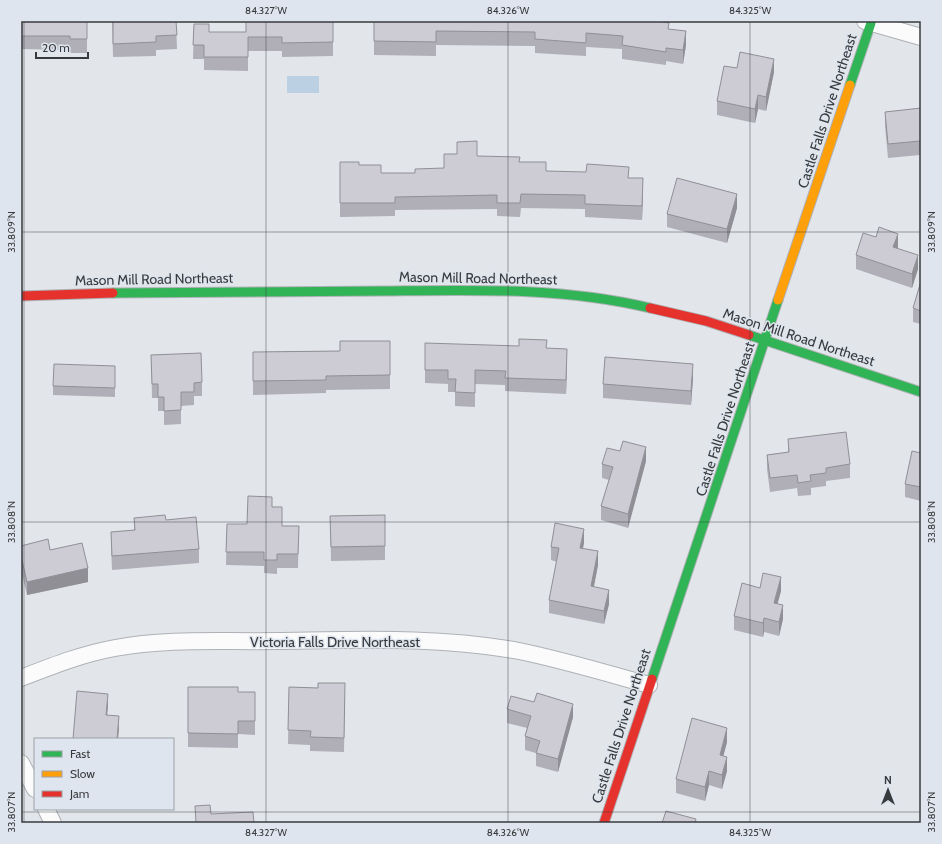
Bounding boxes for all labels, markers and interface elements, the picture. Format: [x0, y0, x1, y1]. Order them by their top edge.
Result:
text: 84.327°W [245, 4, 287, 17]
text: 84.326°W [487, 4, 530, 17]
text: 84.325°W [729, 4, 772, 17]
street label: Castle Falls Drive Northeast [794, 31, 861, 190]
scale bar [36, 34, 88, 60]
text: 20 m [42, 40, 70, 55]
text: 33.809°N [5, 211, 18, 253]
text: 33.809°N [925, 211, 938, 253]
street label: Mason Mill Road Northeast [399, 268, 558, 288]
street label: Mason Mill Road Northeast [75, 269, 234, 289]
street label: Mason Mill Road Northeast [721, 304, 877, 370]
street label: Castle Falls Drive Northeast [692, 339, 759, 498]
text: 33.808°N [5, 501, 18, 543]
text: 33.808°N [925, 501, 938, 543]
street label: Victoria Falls Drive Northeast [250, 633, 420, 651]
street label: Castle Falls Drive Northeast [588, 646, 655, 805]
legend [34, 738, 174, 810]
text: Fast [70, 746, 90, 761]
text: Slow [70, 766, 95, 781]
north arrow [868, 770, 908, 810]
text: N [884, 773, 892, 787]
text: Jam [69, 786, 89, 801]
text: 33.807°N [5, 792, 18, 832]
text: 33.807°N [925, 792, 938, 832]
text: 84.327°W [245, 826, 287, 839]
text: 84.326°W [487, 826, 530, 839]
text: 84.325°W [729, 826, 772, 839]

